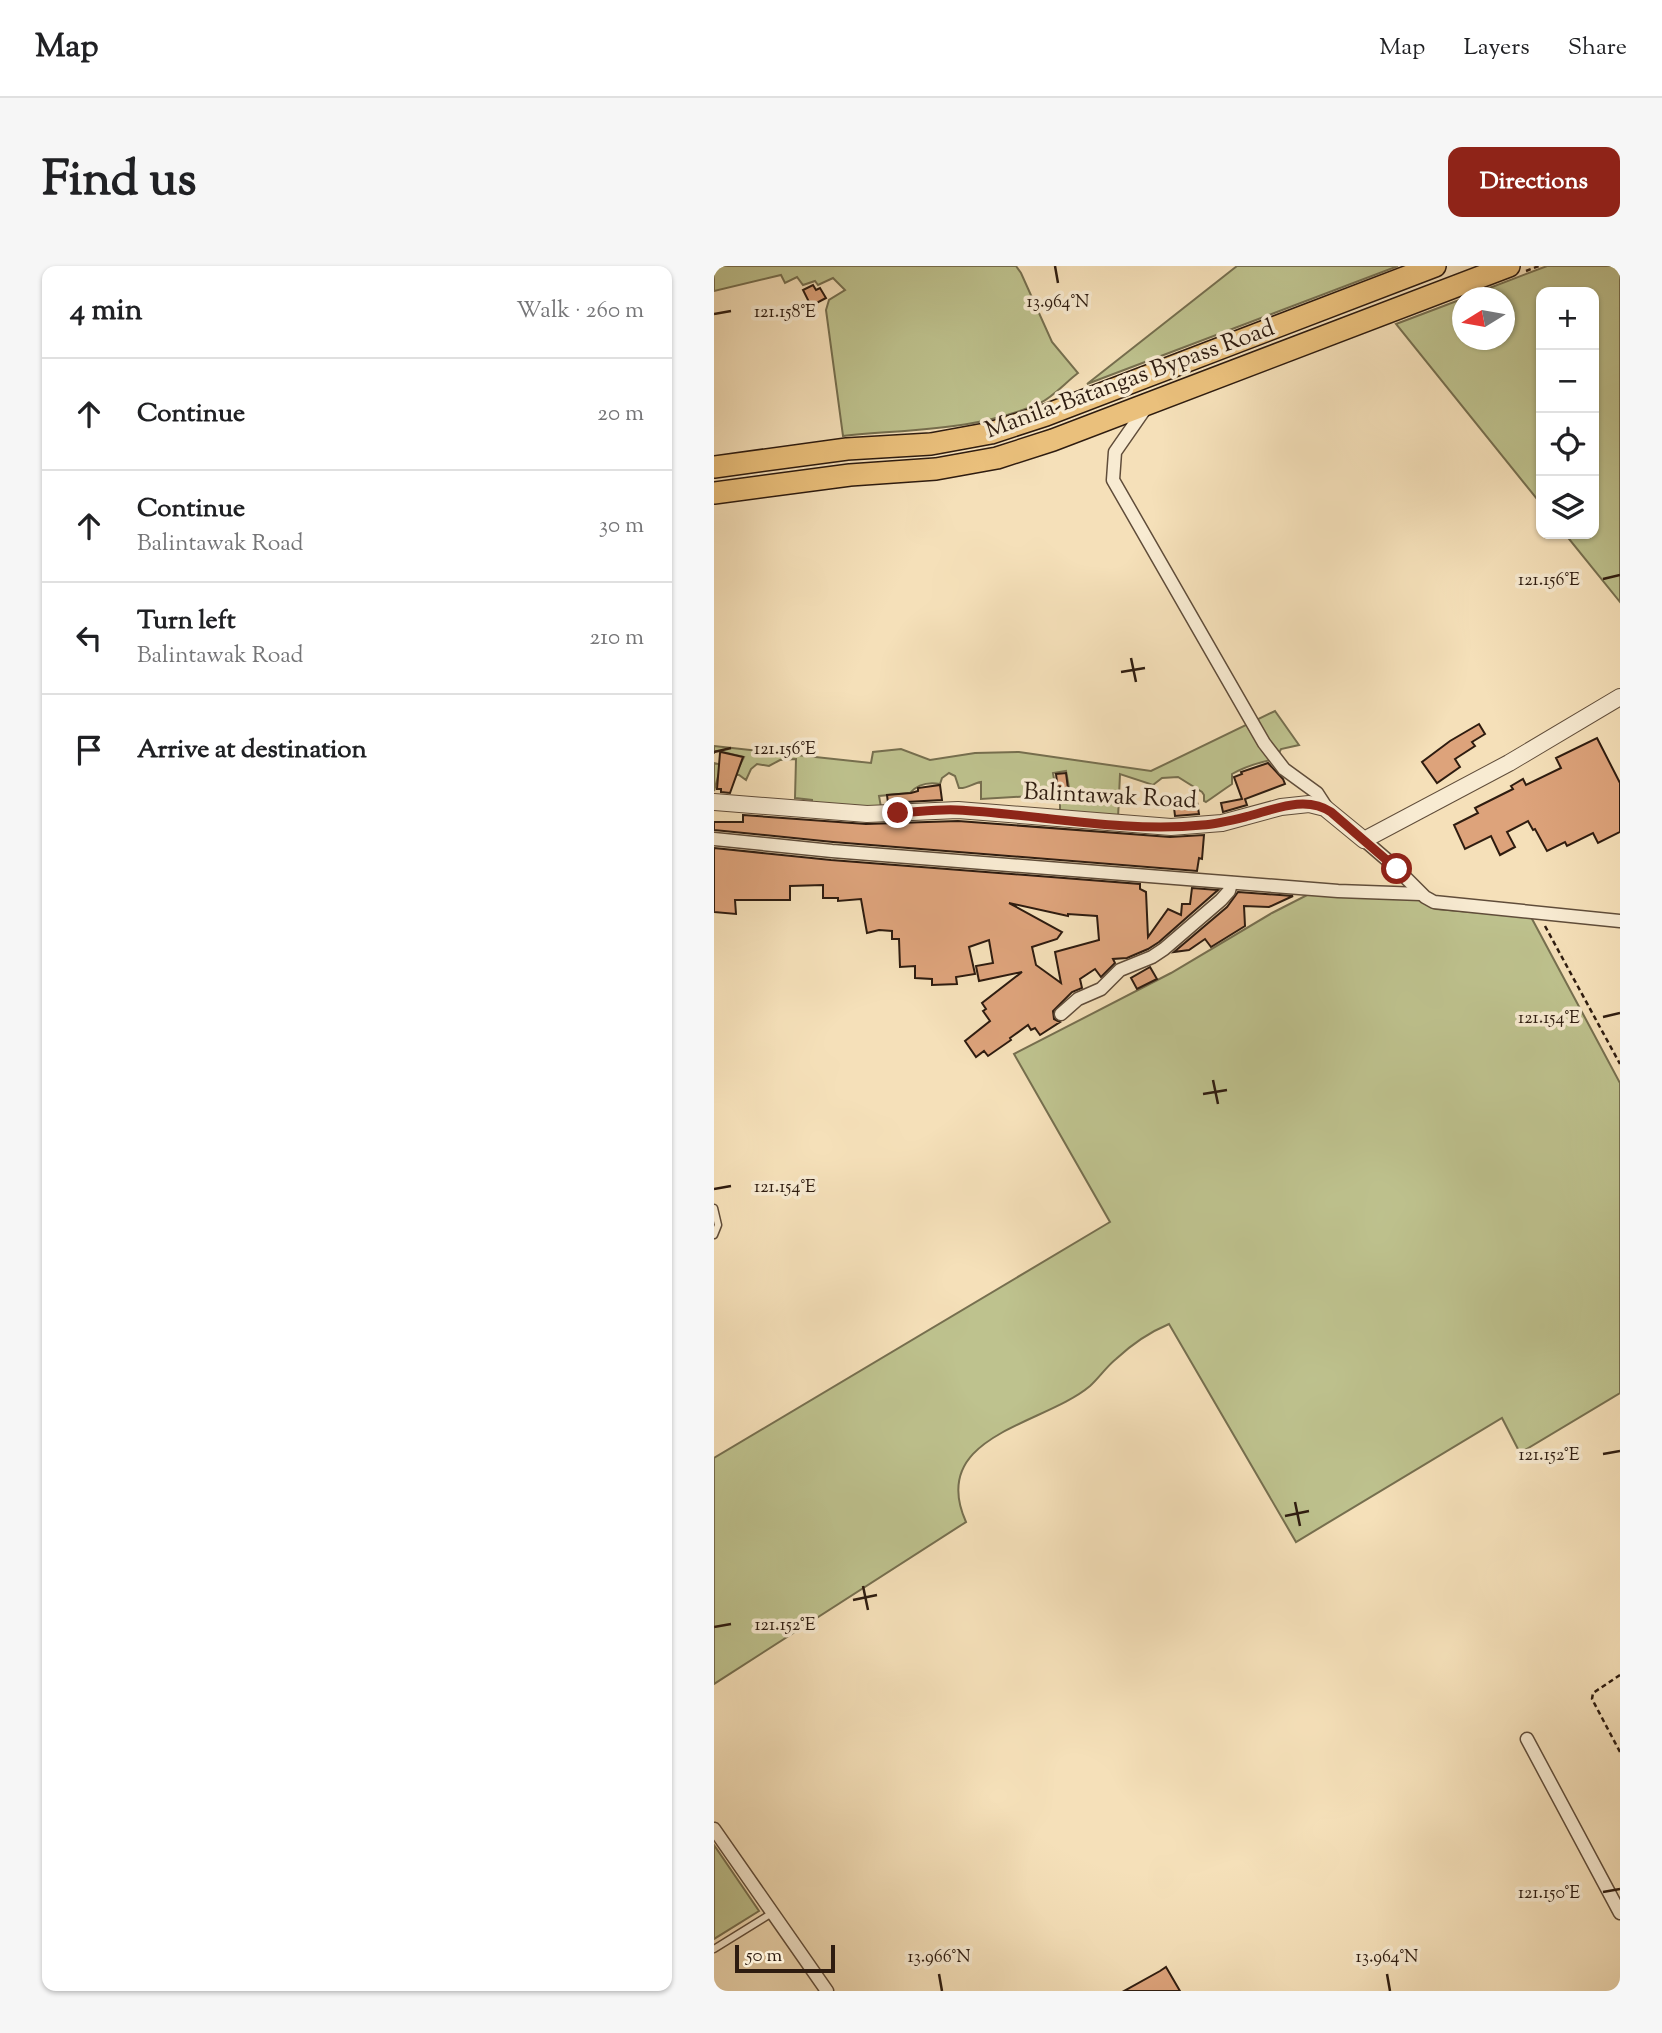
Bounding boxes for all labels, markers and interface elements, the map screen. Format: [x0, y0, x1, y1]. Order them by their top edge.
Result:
text: Map [35, 24, 99, 72]
text: Map [1379, 31, 1425, 65]
text: Layers [1463, 31, 1530, 65]
text: Share [1568, 31, 1627, 65]
text: Find us [42, 147, 196, 217]
button: Directions [1448, 147, 1620, 217]
north arrow [1452, 287, 1515, 350]
map controls [1536, 287, 1599, 539]
button: + [1536, 287, 1599, 350]
text: 4 min [70, 290, 143, 333]
text: 13.964°N [1027, 290, 1089, 316]
text: Walk · 260 m [516, 295, 644, 328]
text: 121.158°E [754, 300, 816, 326]
street label: Manila-Batangas Bypass Road [981, 312, 1280, 448]
button: − [1536, 350, 1599, 413]
icon: ahead [70, 395, 108, 433]
text: Continue [137, 396, 245, 433]
text: 20 m [597, 398, 644, 431]
button: locate [1536, 413, 1599, 476]
button: layers [1536, 476, 1599, 539]
text: Continue [137, 491, 245, 528]
icon: ahead [70, 507, 108, 545]
text: 30 m [599, 510, 644, 543]
text: Balintawak Road [137, 528, 304, 561]
text: 121.156°E [1518, 568, 1580, 594]
text: Turn left [137, 603, 236, 640]
icon: left [70, 619, 108, 657]
text: 210 m [590, 622, 644, 655]
text: Balintawak Road [137, 640, 304, 673]
icon: arrive [70, 731, 108, 769]
text: Arrive at destination [137, 732, 367, 769]
text: 121.156°E [754, 737, 816, 763]
street label: Balintawak Road [1022, 775, 1198, 819]
route end [882, 797, 913, 828]
route start [1381, 853, 1412, 884]
text: 121.154°E [1518, 1006, 1580, 1032]
text: 121.154°E [754, 1175, 816, 1201]
text: 121.152°E [1518, 1443, 1580, 1469]
text: 121.152°E [754, 1613, 816, 1639]
text: 121.150°E [1518, 1881, 1580, 1907]
scale bar [735, 1942, 835, 1974]
text: 50 m [746, 1943, 782, 1970]
text: 13.966°N [907, 1945, 971, 1971]
text: 13.964°N [1356, 1945, 1418, 1971]

